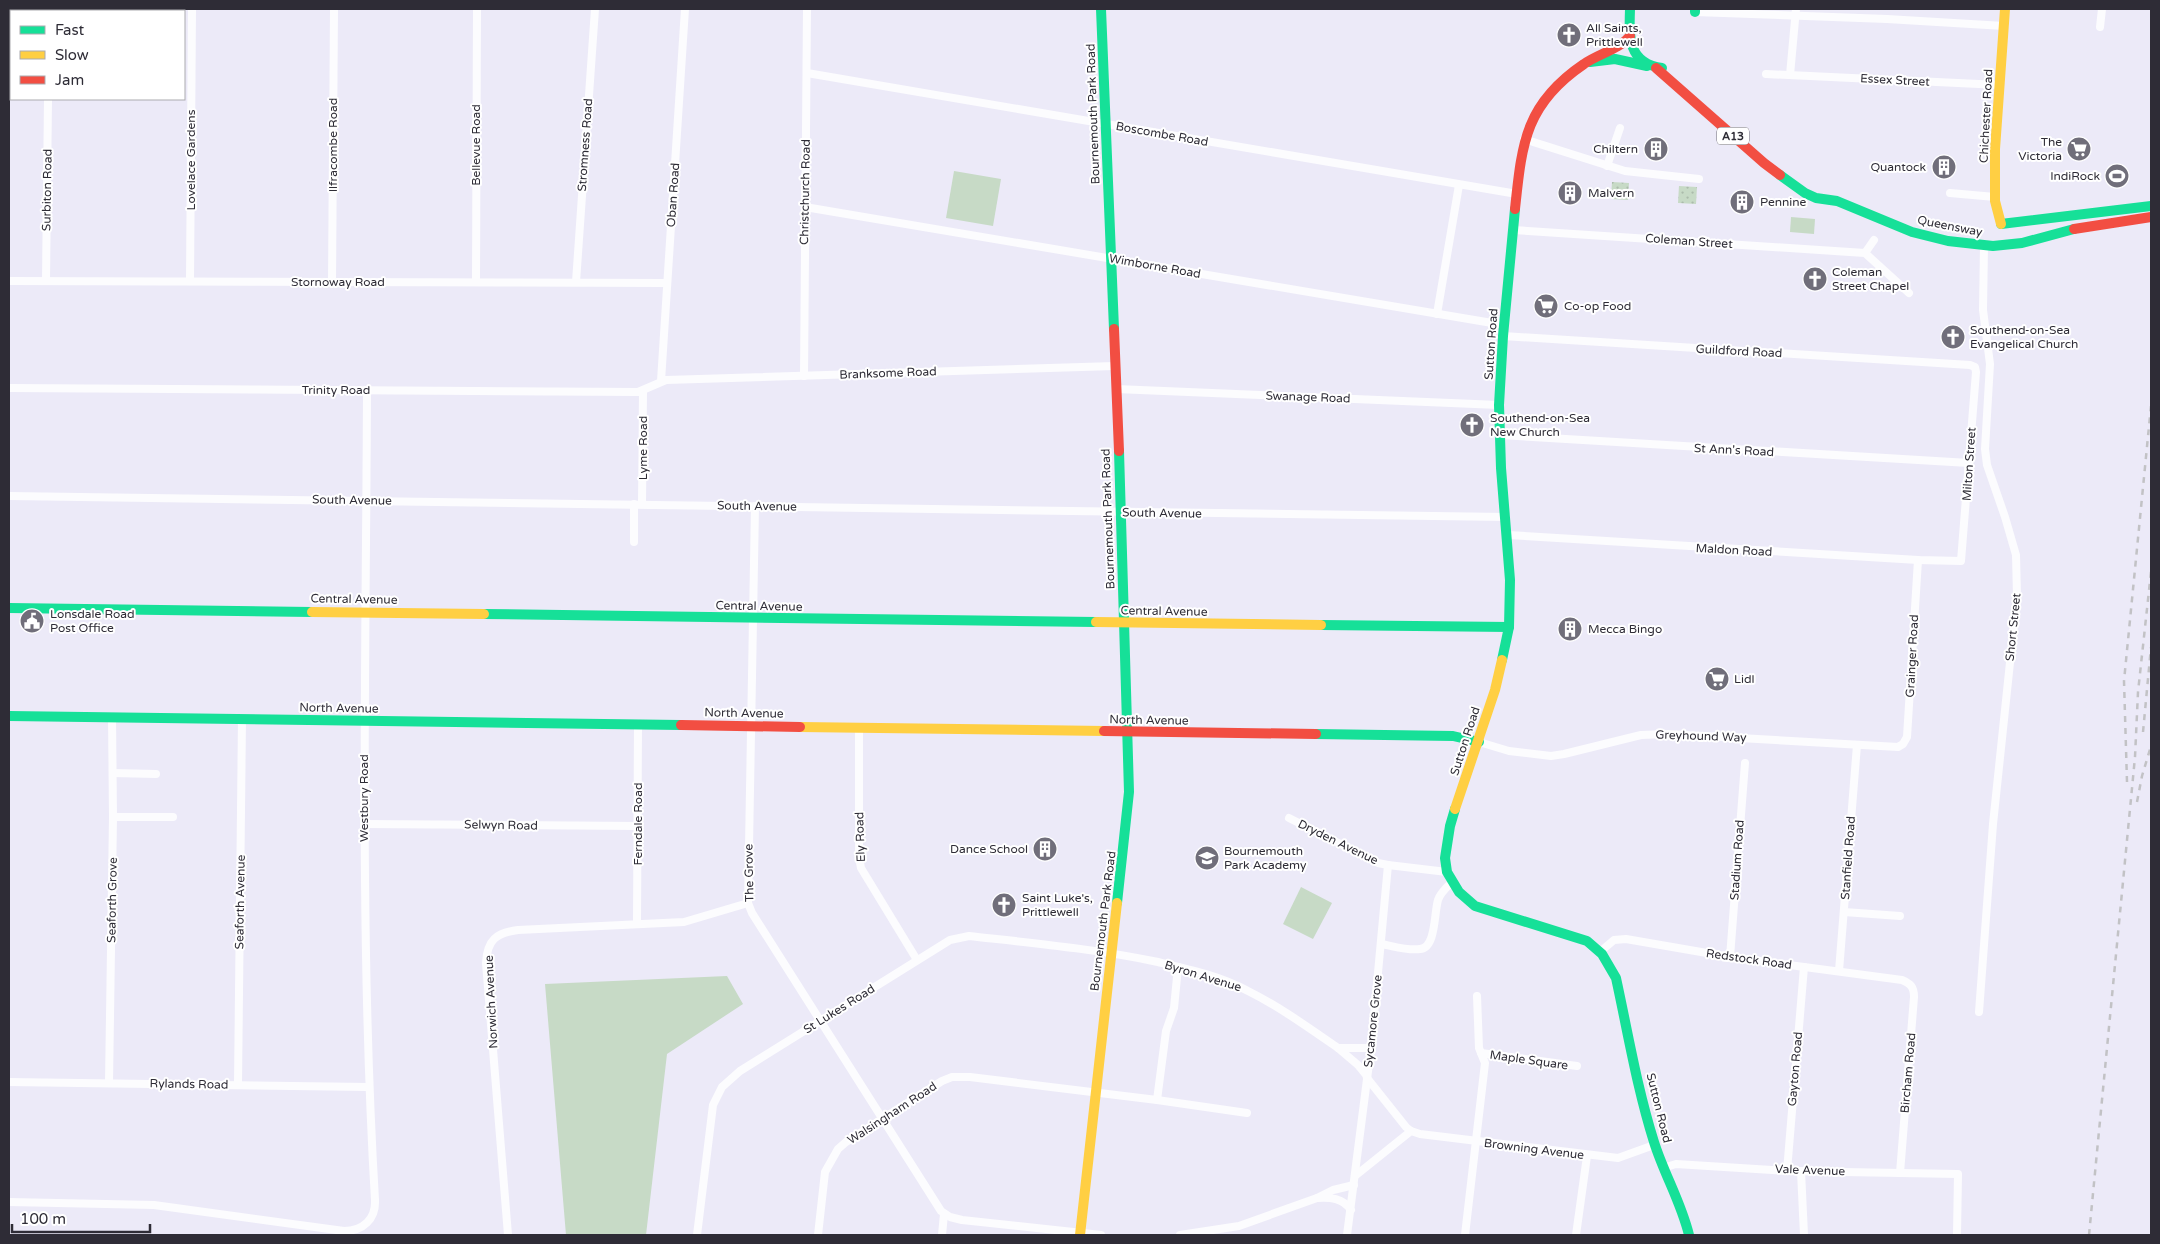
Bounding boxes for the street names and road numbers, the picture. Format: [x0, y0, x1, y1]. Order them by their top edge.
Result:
street label: Bournemouth Park Road [1084, 43, 1102, 185]
street label: Chichester Road [1977, 69, 1995, 163]
street label: Essex Street [1860, 71, 1931, 89]
street label: Ilfracombe Road [326, 98, 340, 192]
street label: Stromness Road [575, 98, 595, 192]
street label: Bellevue Road [469, 104, 483, 186]
street label: Lovelace Gardens [184, 109, 198, 210]
street label: Boscombe Road [1115, 119, 1209, 149]
road number: A13 [1717, 128, 1749, 144]
street label: Christchurch Road [797, 139, 813, 245]
street label: Surbiton Road [39, 149, 55, 231]
street label: Oban Road [664, 162, 682, 228]
street label: Queensway [1916, 213, 1984, 239]
street label: Coleman Street [1645, 231, 1734, 251]
street label: Wimborne Road [1108, 251, 1202, 281]
street label: Stornoway Road [291, 275, 385, 289]
street label: Sutton Road [1482, 308, 1500, 380]
street label: Guildford Road [1695, 342, 1783, 360]
street label: Branksome Road [839, 364, 937, 382]
street label: Trinity Road [302, 383, 370, 397]
street label: Swanage Road [1265, 389, 1351, 405]
street label: Lyme Road [636, 416, 650, 480]
street label: Milton Street [1959, 426, 1979, 501]
street label: St Ann's Road [1694, 441, 1774, 459]
street label: Bournemouth Park Road [1099, 448, 1117, 590]
street label: South Avenue [312, 492, 392, 508]
street label: South Avenue [717, 498, 797, 514]
street label: South Avenue [1122, 505, 1202, 521]
street label: Maldon Road [1695, 541, 1773, 559]
street label: Central Avenue [310, 591, 398, 607]
street label: Short Street [2002, 592, 2024, 662]
street label: Central Avenue [715, 598, 803, 614]
street label: Central Avenue [1120, 603, 1208, 619]
street label: Grainger Road [1903, 614, 1921, 698]
street label: North Avenue [299, 700, 379, 716]
street label: North Avenue [704, 705, 784, 721]
street label: Sutton Road [1447, 705, 1483, 777]
street label: North Avenue [1109, 712, 1189, 728]
street label: Greyhound Way [1655, 727, 1747, 745]
street label: Westbury Road [357, 754, 371, 842]
street label: Ferndale Road [631, 783, 645, 865]
street label: Ely Road [852, 812, 868, 862]
street label: Stanfield Road [1838, 816, 1858, 900]
street label: Selwyn Road [464, 817, 538, 833]
street label: Dryden Avenue [1296, 817, 1381, 868]
street label: Stadium Road [1727, 819, 1747, 901]
street label: The Grove [741, 844, 757, 902]
street label: Bournemouth Park Road [1087, 850, 1119, 992]
street label: Seaforth Avenue [232, 854, 248, 950]
street label: Seaforth Grove [104, 857, 120, 943]
street label: Redstock Road [1705, 946, 1793, 972]
street label: Norwich Avenue [482, 955, 500, 1049]
street label: Byron Avenue [1163, 958, 1243, 994]
street label: Sycamore Grove [1361, 974, 1385, 1068]
street label: St Lukes Road [801, 982, 877, 1036]
street label: Gayton Road [1785, 1031, 1805, 1107]
street label: Bircham Road [1898, 1032, 1918, 1114]
street label: Maple Square [1489, 1048, 1569, 1072]
street label: Sutton Road [1644, 1072, 1674, 1144]
street label: Rylands Road [150, 1076, 228, 1092]
street label: Walsingham Road [845, 1079, 939, 1147]
street label: Browning Avenue [1483, 1136, 1585, 1162]
street label: Vale Avenue [1775, 1162, 1846, 1178]

